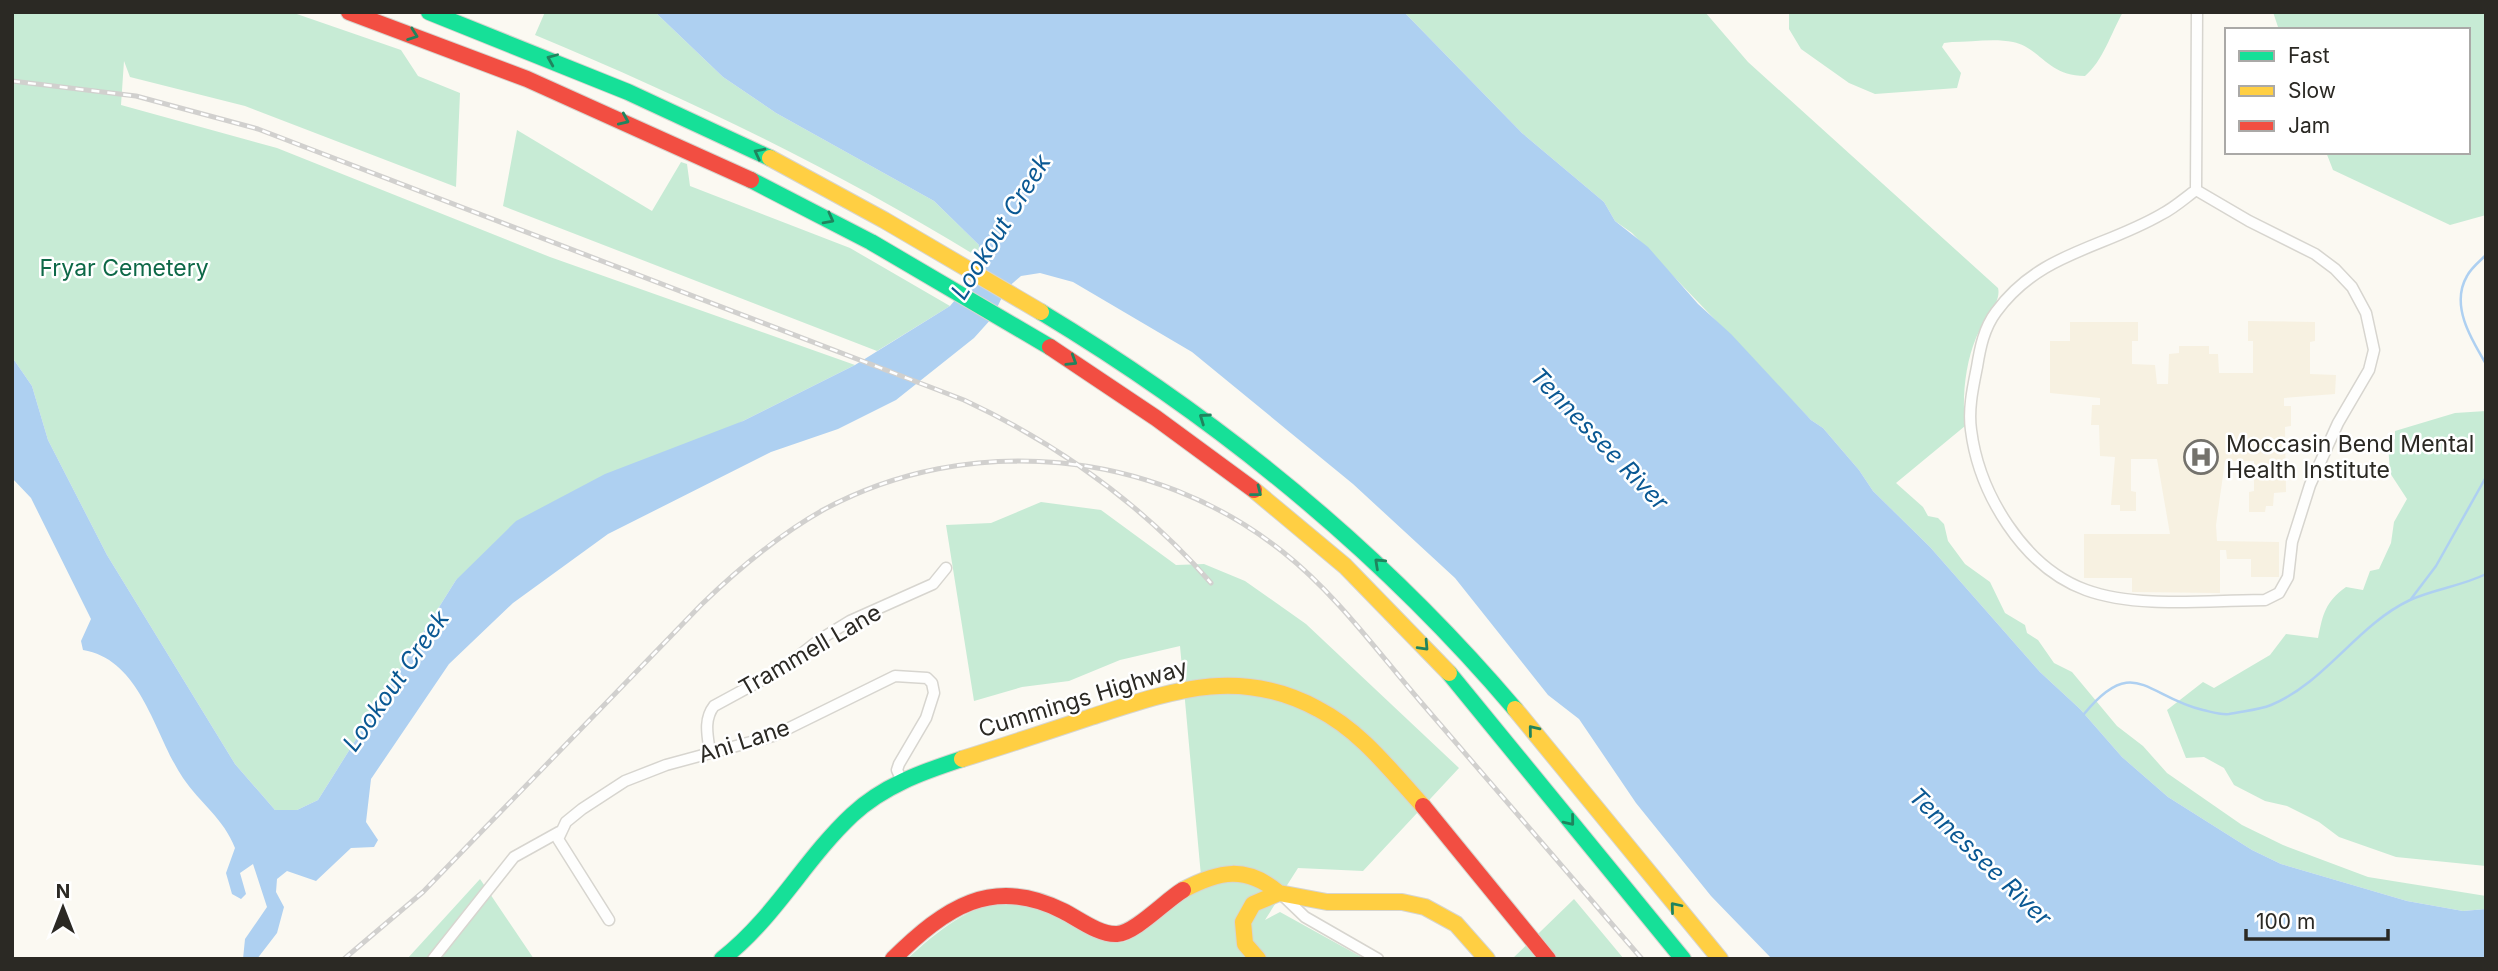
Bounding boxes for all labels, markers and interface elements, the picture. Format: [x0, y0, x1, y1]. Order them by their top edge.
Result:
one-way arrow [407, 27, 419, 41]
legend [2225, 28, 2470, 154]
text: Fast [2288, 43, 2330, 68]
one-way arrow [547, 54, 559, 68]
text: Slow [2288, 78, 2336, 103]
one-way arrow [617, 111, 630, 125]
text: Jam [2288, 113, 2330, 138]
one-way arrow [754, 148, 767, 162]
water label: Lookout Creek [944, 148, 1057, 304]
one-way arrow [822, 210, 834, 224]
park label: Fryar Cemetery [39, 254, 209, 282]
one-way arrow [1064, 353, 1077, 366]
water label: Tennessee River [1524, 361, 1675, 516]
one-way arrow [1199, 413, 1212, 426]
place label: Moccasin Bend Mental Health Institute [2226, 430, 2474, 484]
hospital icon: Moccasin Bend Mental Health Institute [2182, 438, 2220, 476]
one-way arrow [1250, 483, 1262, 496]
one-way arrow [1374, 558, 1387, 571]
street label: Trammell Lane [734, 598, 886, 702]
water label: Lookout Creek [336, 604, 455, 757]
one-way arrow [1416, 638, 1428, 651]
street label: Cummings Highway [975, 653, 1191, 743]
street label: Ani Lane [695, 713, 793, 769]
one-way arrow [1528, 725, 1541, 738]
water label: Tennessee River [1903, 781, 2058, 933]
one-way arrow [1562, 812, 1574, 825]
north arrow [28, 873, 98, 943]
text: N [56, 880, 70, 903]
scale bar [2246, 898, 2388, 942]
one-way arrow [1671, 903, 1683, 916]
text: 100 m [2256, 909, 2315, 934]

